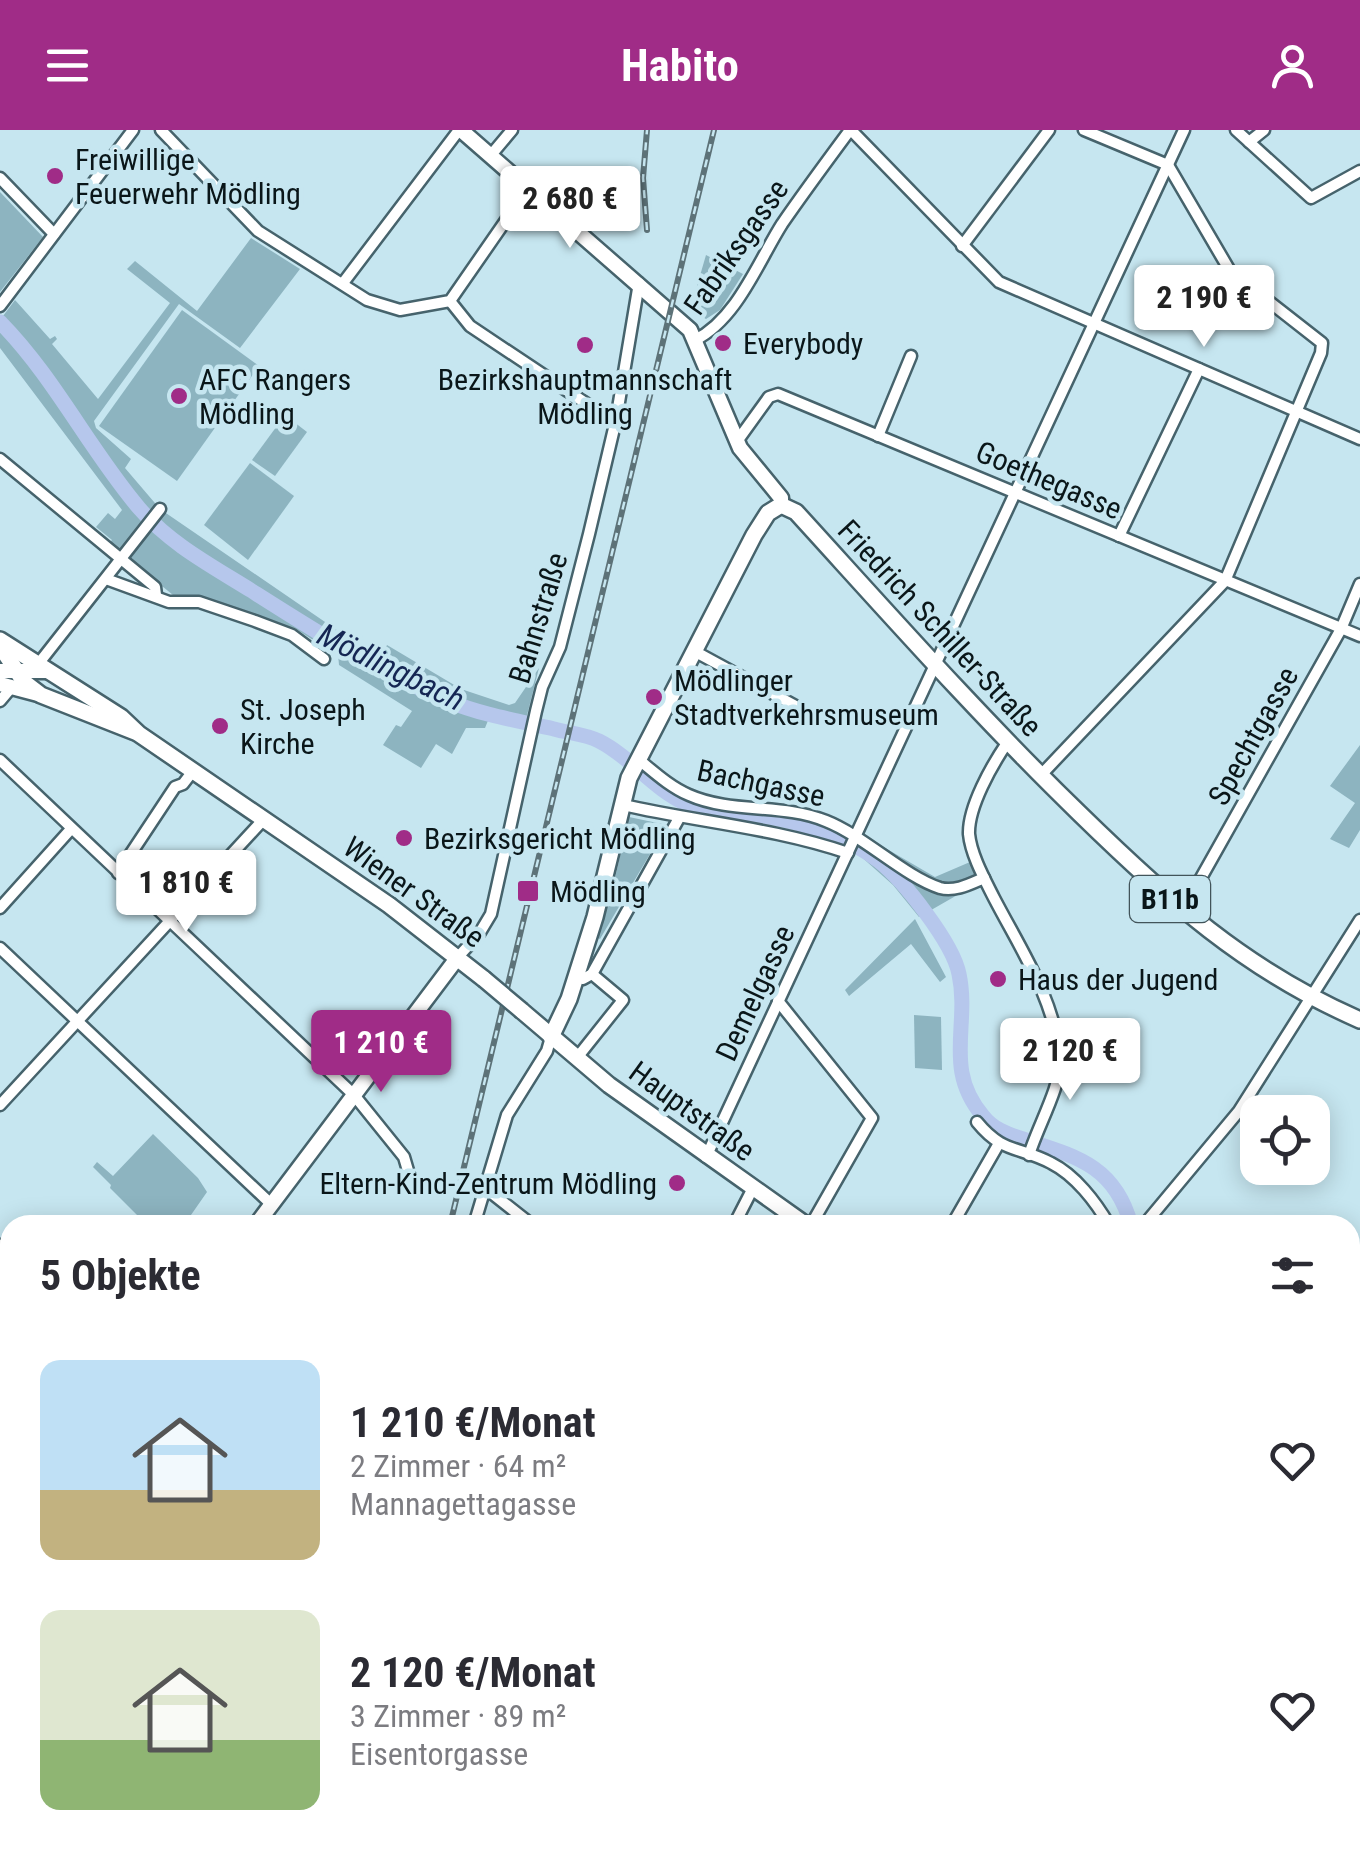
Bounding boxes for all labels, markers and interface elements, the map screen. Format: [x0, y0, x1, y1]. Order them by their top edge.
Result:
icon: menu [40, 38, 95, 93]
icon: person [1265, 38, 1320, 93]
text: Habito [621, 39, 739, 92]
place label: Freiwillige Feuerwehr Mödling [75, 142, 301, 211]
marker: Freiwillige Feuerwehr Mödling [44, 165, 66, 187]
pin: 2 680 € [478, 166, 662, 251]
street label: Fabriksgasse [677, 173, 795, 321]
text: 2 680 € [522, 179, 618, 217]
pin: 2 190 € [1112, 265, 1296, 350]
text: 2 190 € [1156, 278, 1252, 316]
place label: Everybody [743, 326, 863, 361]
marker: Everybody [712, 332, 734, 354]
marker: Bezirkshauptmannschaft Mödling [574, 334, 596, 356]
place label: AFC Rangers Mödling [199, 362, 351, 431]
place label: Bezirkshauptmannschaft Mödling [438, 362, 732, 431]
marker: AFC Rangers Mödling [168, 385, 190, 407]
street label: Goethegasse [971, 434, 1127, 526]
street label: Friedrich Schiller-Straße [831, 513, 1049, 743]
street label: Bahnstraße [502, 548, 574, 688]
water label: Mödlingbach [311, 615, 471, 719]
street label: Spechtgasse [1201, 661, 1305, 811]
place label: Mödlinger Stadtverkehrsmuseum [674, 663, 939, 732]
marker: Mödlinger Stadtverkehrsmuseum [643, 686, 665, 708]
place label: St. Joseph Kirche [240, 692, 366, 761]
marker: St. Joseph Kirche [209, 715, 231, 737]
street label: Bachgasse [694, 752, 828, 814]
place label: Bezirksgericht Mödling [424, 821, 696, 856]
marker: Bezirksgericht Mödling [393, 827, 415, 849]
street label: Wiener Straße [337, 829, 491, 955]
pin: 1 810 € [94, 850, 278, 935]
text: 1 810 € [138, 863, 234, 901]
place label: Mödling [550, 874, 646, 909]
road number: B11b [1130, 876, 1210, 922]
marker: Mödling [515, 878, 541, 904]
street label: Demelgasse [708, 920, 802, 1066]
place label: Haus der Jugend [1018, 962, 1218, 997]
marker: Haus der Jugend [987, 968, 1009, 990]
pin: 1 210 € [289, 1010, 473, 1095]
pin: 2 120 € [978, 1018, 1162, 1103]
text: 1 210 € [333, 1023, 429, 1061]
text: 2 120 € [1022, 1031, 1118, 1069]
street label: Hauptstraße [623, 1054, 761, 1168]
map controls [1240, 1095, 1330, 1185]
button: locate [1240, 1095, 1330, 1185]
place label: Eltern-Kind-Zentrum Mödling [319, 1166, 657, 1201]
marker: Eltern-Kind-Zentrum Mödling [666, 1172, 688, 1194]
icon: filters [1265, 1248, 1320, 1303]
text: 5 Objekte [40, 1251, 201, 1300]
text: 1 210 €/Monat [350, 1398, 596, 1447]
icon: home [120, 1400, 240, 1520]
icon: heart [1265, 1433, 1320, 1488]
text: 2 Zimmer · 64 m² [350, 1447, 566, 1485]
text: Mannagettagasse [350, 1485, 576, 1523]
text: 2 120 €/Monat [350, 1648, 596, 1697]
icon: home [120, 1650, 240, 1770]
icon: heart [1265, 1683, 1320, 1738]
text: 3 Zimmer · 89 m² [350, 1697, 566, 1735]
text: Eisentorgasse [350, 1735, 528, 1773]

